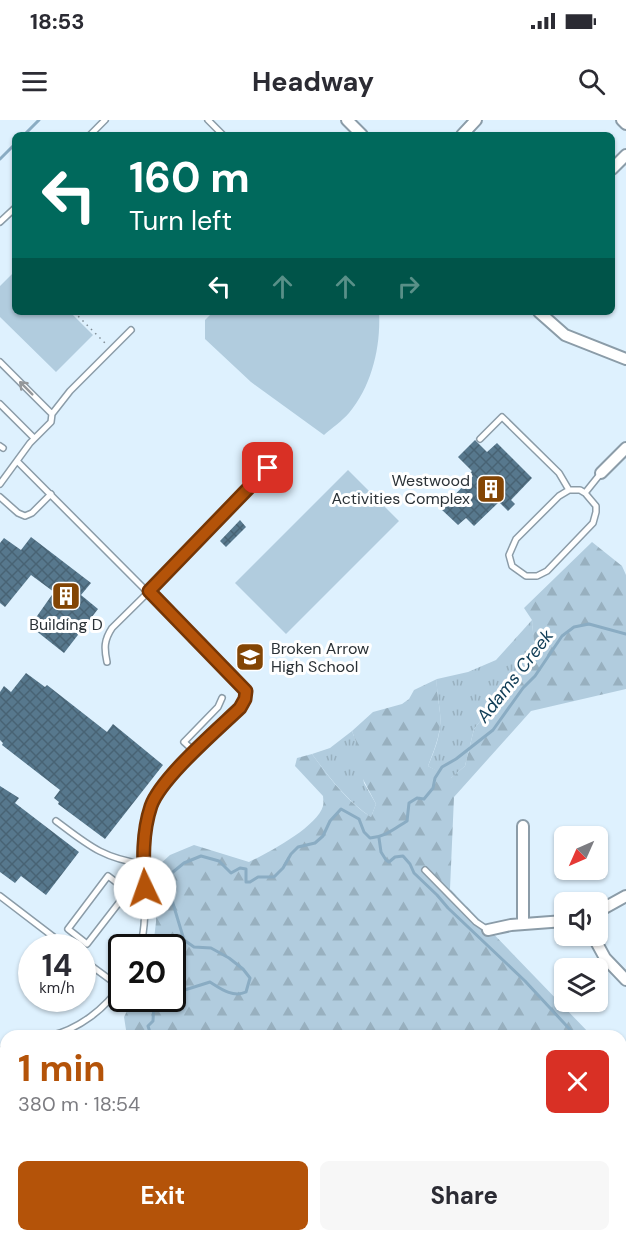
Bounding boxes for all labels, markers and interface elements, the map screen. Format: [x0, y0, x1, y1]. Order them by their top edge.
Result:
text: 18:53 [30, 7, 84, 36]
text: Headway [252, 64, 374, 99]
icon: menu [18, 65, 51, 98]
icon: search [575, 65, 608, 98]
text: 160 m [129, 150, 250, 205]
icon: left [30, 156, 108, 234]
text: Turn left [129, 203, 232, 238]
icon: left [203, 270, 236, 303]
icon: ahead [266, 270, 299, 303]
icon: ahead [329, 270, 362, 303]
icon: right [392, 270, 425, 303]
one-way arrow [19, 381, 34, 395]
pin [242, 442, 293, 493]
icon: arrive [251, 451, 284, 484]
place label: Westwood Activities Complex [332, 470, 470, 509]
building icon: Westwood Activities Complex [475, 473, 507, 505]
building icon: Building D [50, 580, 82, 612]
place label: Building D [29, 614, 103, 635]
water label: Adams Creek [470, 624, 559, 728]
place label: Broken Arrow High School [271, 638, 369, 677]
school or university icon: Broken Arrow High School [234, 641, 266, 673]
north arrow [554, 826, 608, 880]
map controls [554, 826, 608, 1012]
position arrow [113, 856, 177, 920]
button: sound [554, 892, 608, 946]
speed limit sign: 20 [108, 934, 186, 1012]
text: 14 [42, 946, 72, 985]
button: layers [554, 958, 608, 1012]
text: km/h [39, 978, 75, 998]
text: 1 min [18, 1045, 106, 1092]
button: close [546, 1050, 609, 1113]
text: 380 m · 18:54 [18, 1091, 140, 1117]
button: Exit [18, 1161, 308, 1230]
button: Share [320, 1161, 609, 1230]

